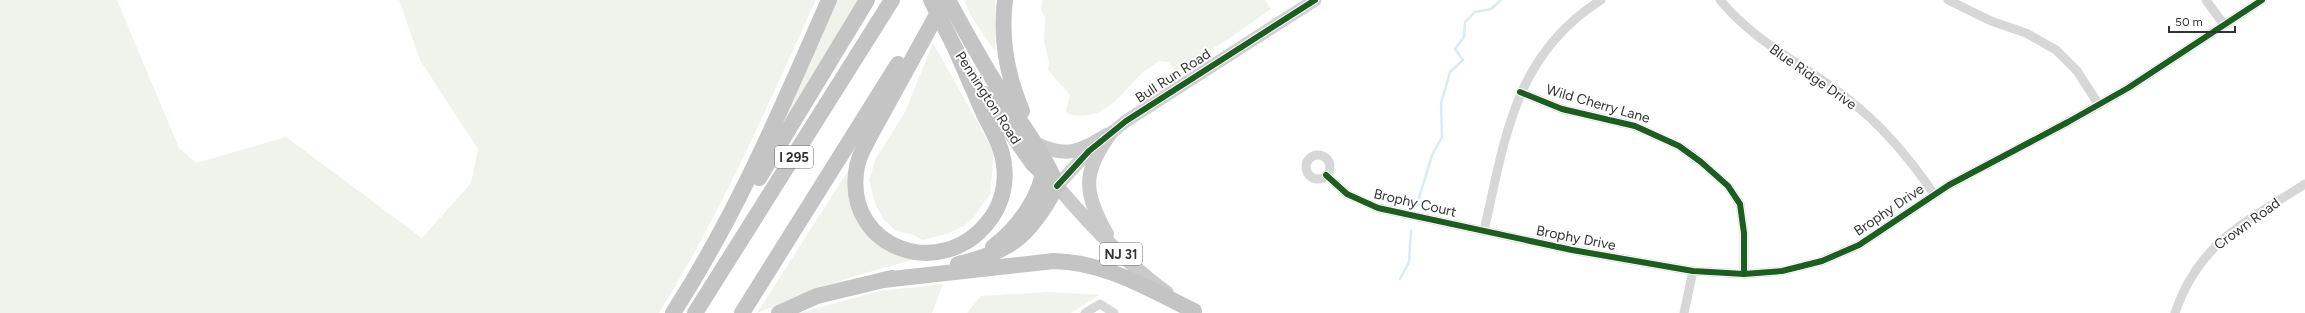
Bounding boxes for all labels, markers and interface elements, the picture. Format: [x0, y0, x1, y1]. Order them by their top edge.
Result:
scale bar [2169, 8, 2235, 34]
text: 50 m [2175, 15, 2203, 29]
street label: Blue Ridge Drive [1766, 41, 1860, 114]
street label: Bull Run Road [1132, 45, 1214, 107]
street label: Pennington Road [952, 48, 1024, 148]
street label: Wild Cherry Lane [1544, 81, 1652, 127]
road number: I 295 [775, 146, 813, 168]
street label: Brophy Drive [1851, 180, 1927, 240]
street label: Brophy Court [1372, 185, 1458, 221]
street label: Crown Road [2211, 194, 2283, 254]
street label: Brophy Drive [1535, 222, 1618, 254]
road number: NJ 31 [1100, 243, 1142, 265]

